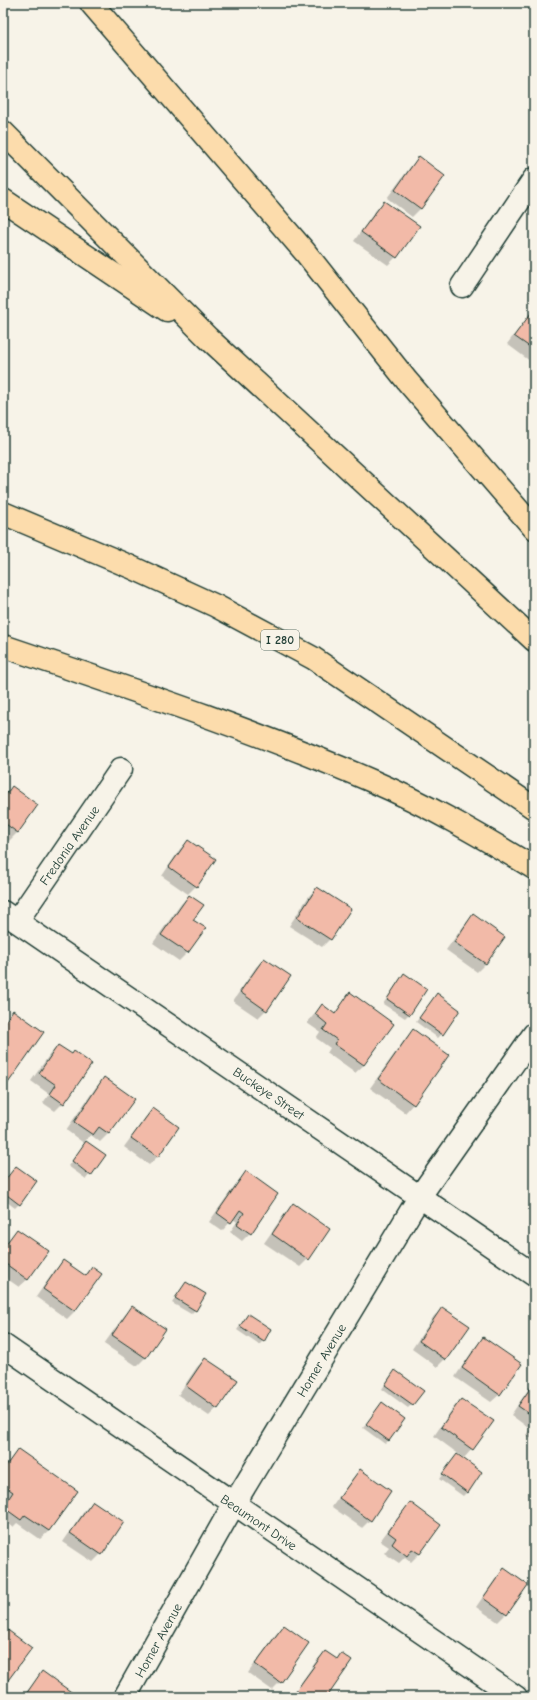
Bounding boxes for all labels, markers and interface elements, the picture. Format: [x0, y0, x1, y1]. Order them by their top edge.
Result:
road number: I 280 [261, 630, 299, 650]
street label: Fredonia Avenue [36, 802, 103, 888]
street label: Buckeye Street [230, 1064, 308, 1123]
street label: Homer Avenue [294, 1321, 349, 1400]
street label: Beaumont Drive [218, 1491, 300, 1554]
street label: Homer Avenue [132, 1600, 185, 1680]

